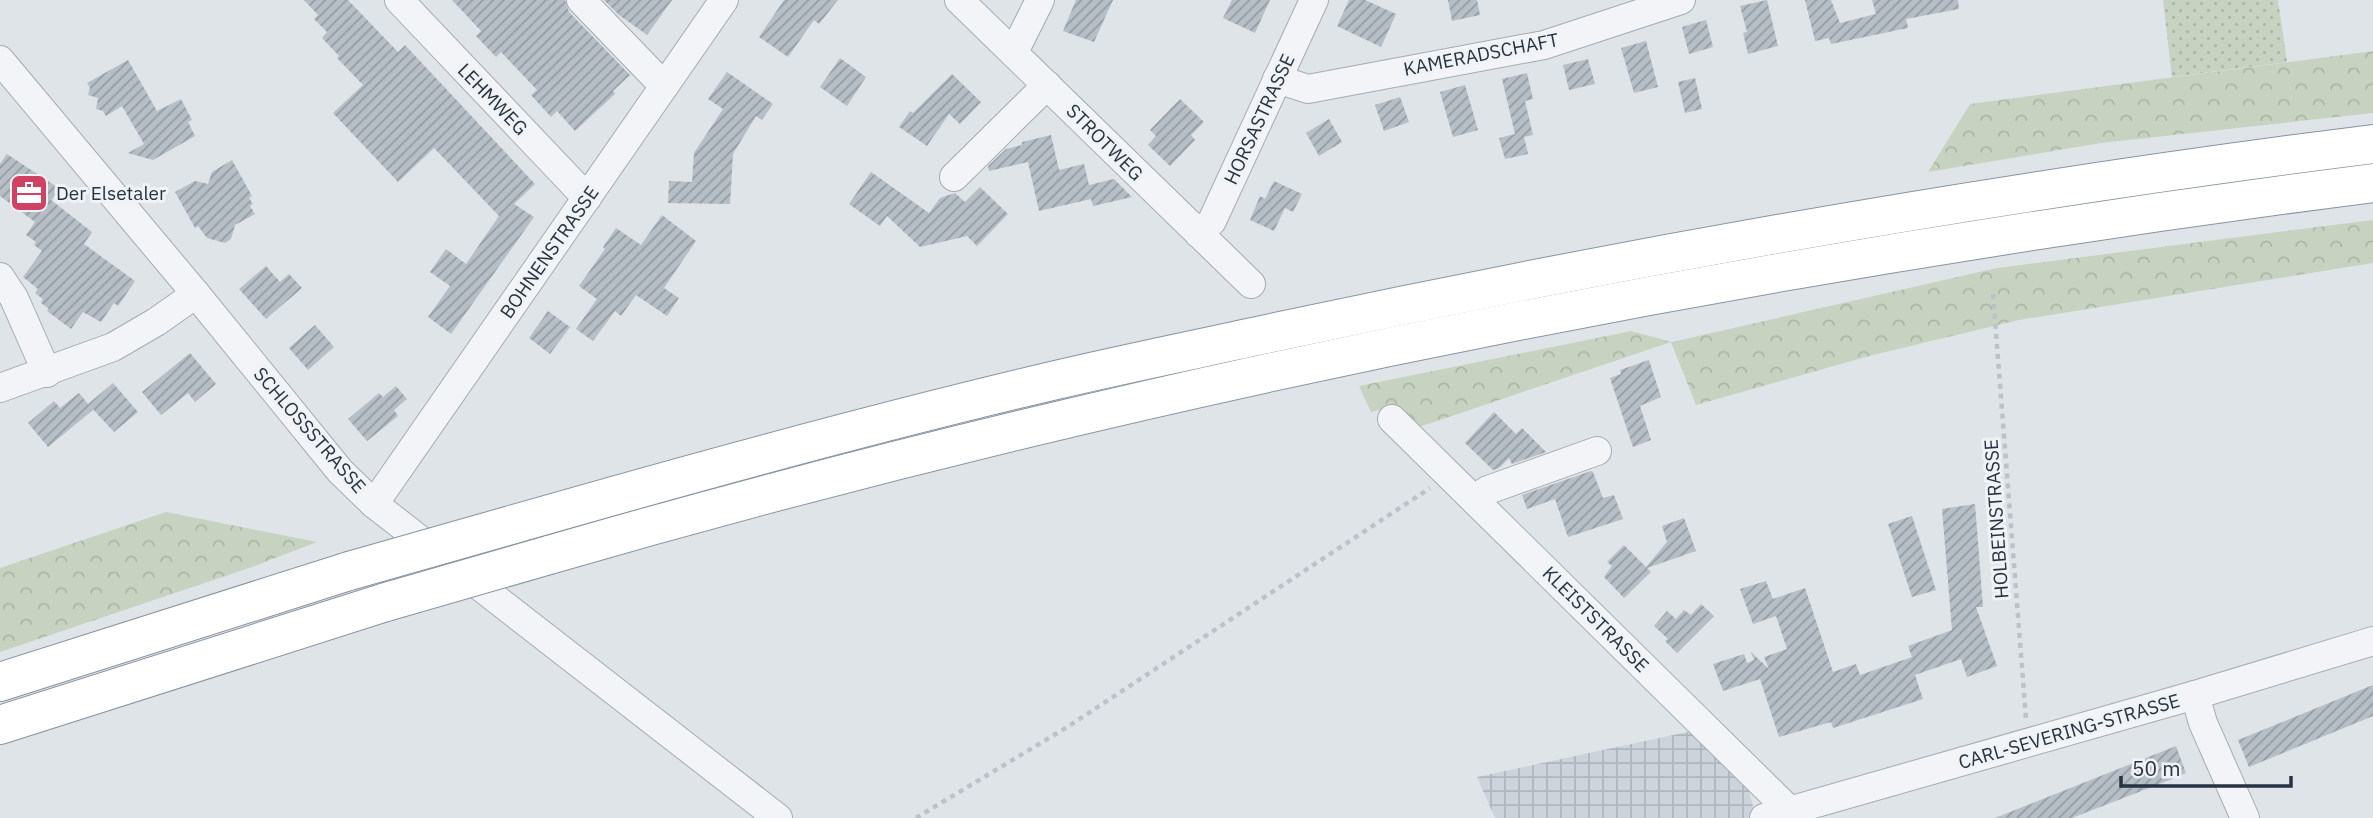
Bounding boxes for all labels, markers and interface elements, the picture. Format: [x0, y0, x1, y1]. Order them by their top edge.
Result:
street label: KAMERADSCHAFT [1401, 27, 1561, 81]
street label: HORSASTRASSE [1218, 50, 1300, 188]
street label: LEHMWEG [453, 58, 533, 140]
street label: STROTWEG [1061, 98, 1149, 186]
office icon: Der Elsetaler [8, 172, 50, 214]
place label: Der Elsetaler [56, 181, 166, 205]
street label: BOHNENSTRASSE [494, 181, 604, 323]
street label: SCHLOSSSTRASSE [249, 362, 371, 498]
street label: HOLBEINSTRASSE [1978, 438, 2014, 600]
street label: KLEISTSTRASSE [1538, 561, 1654, 677]
street label: CARL-SEVERING-STRASSE [1955, 688, 2183, 774]
scale bar [2121, 744, 2291, 788]
text: 50 m [2132, 754, 2181, 782]

